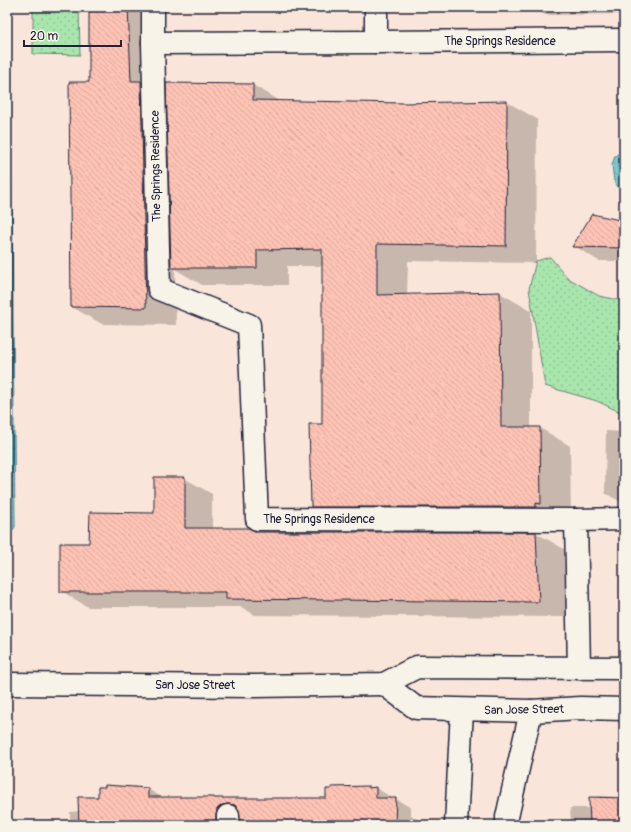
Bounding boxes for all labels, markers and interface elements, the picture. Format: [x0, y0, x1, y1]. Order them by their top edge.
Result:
scale bar [24, 22, 121, 48]
text: 20 m [30, 29, 59, 44]
street label: The Springs Residence [444, 34, 556, 49]
street label: The Springs Residence [148, 110, 164, 222]
street label: The Springs Residence [263, 512, 375, 527]
street label: San Jose Street [155, 678, 235, 693]
street label: San Jose Street [484, 702, 564, 718]

